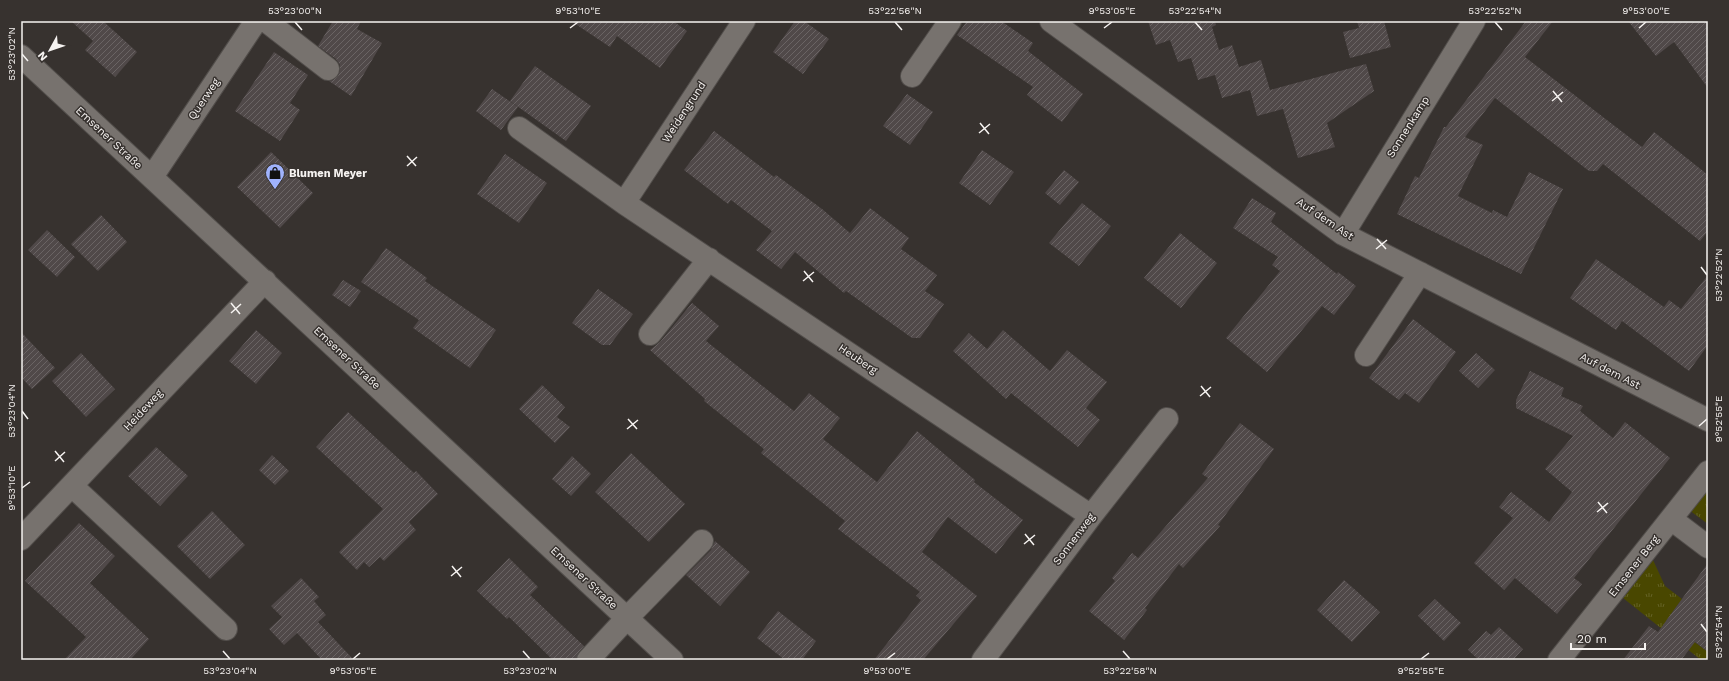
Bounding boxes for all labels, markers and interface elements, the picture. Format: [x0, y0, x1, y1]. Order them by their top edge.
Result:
text: 53°23'00"N [268, 5, 322, 16]
text: 9°53'10"E [555, 5, 601, 16]
text: 53°22'56"N [868, 5, 922, 16]
text: 9°53'05"E [1088, 5, 1136, 16]
text: 53°22'54"N [1168, 5, 1222, 16]
text: 53°22'52"N [1468, 5, 1522, 16]
text: 9°53'00"E [1622, 5, 1670, 16]
text: 53°23'02"N [6, 27, 17, 81]
north arrow [30, 30, 70, 70]
text: N [35, 49, 50, 63]
street label: Querweg [185, 76, 223, 122]
street label: Weidengrund [659, 79, 709, 145]
street label: Sonnenkamp [1384, 94, 1432, 160]
street label: Emsener Straße [73, 104, 145, 172]
shop icon: Blumen Meyer [264, 162, 286, 190]
place label: Blumen Meyer [289, 167, 367, 180]
street label: Auf dem Ast [1294, 195, 1356, 243]
text: 53°22'52"N [1713, 248, 1724, 302]
street label: Emsener Straße [311, 324, 383, 392]
street label: Heuberg [836, 341, 880, 377]
street label: Auf dem Ast [1578, 350, 1643, 392]
text: 53°23'04"N [6, 384, 17, 438]
street label: Heideweg [121, 387, 165, 433]
text: 9°52'55"E [1713, 396, 1724, 442]
text: 9°53'10"E [6, 465, 17, 511]
street label: Sonnenweg [1050, 510, 1098, 567]
street label: Emsener Berg [1606, 533, 1662, 599]
street label: Emsener Straße [548, 544, 620, 612]
text: 53°22'54"N [1713, 605, 1724, 659]
scale bar [1571, 625, 1645, 651]
text: 20 m [1577, 632, 1607, 646]
text: 53°23'04"N [203, 665, 257, 676]
text: 9°53'05"E [329, 665, 377, 676]
text: 53°23'02"N [503, 665, 557, 676]
text: 9°53'00"E [863, 665, 911, 676]
text: 53°22'58"N [1103, 665, 1157, 676]
text: 9°52'55"E [1398, 665, 1444, 676]

